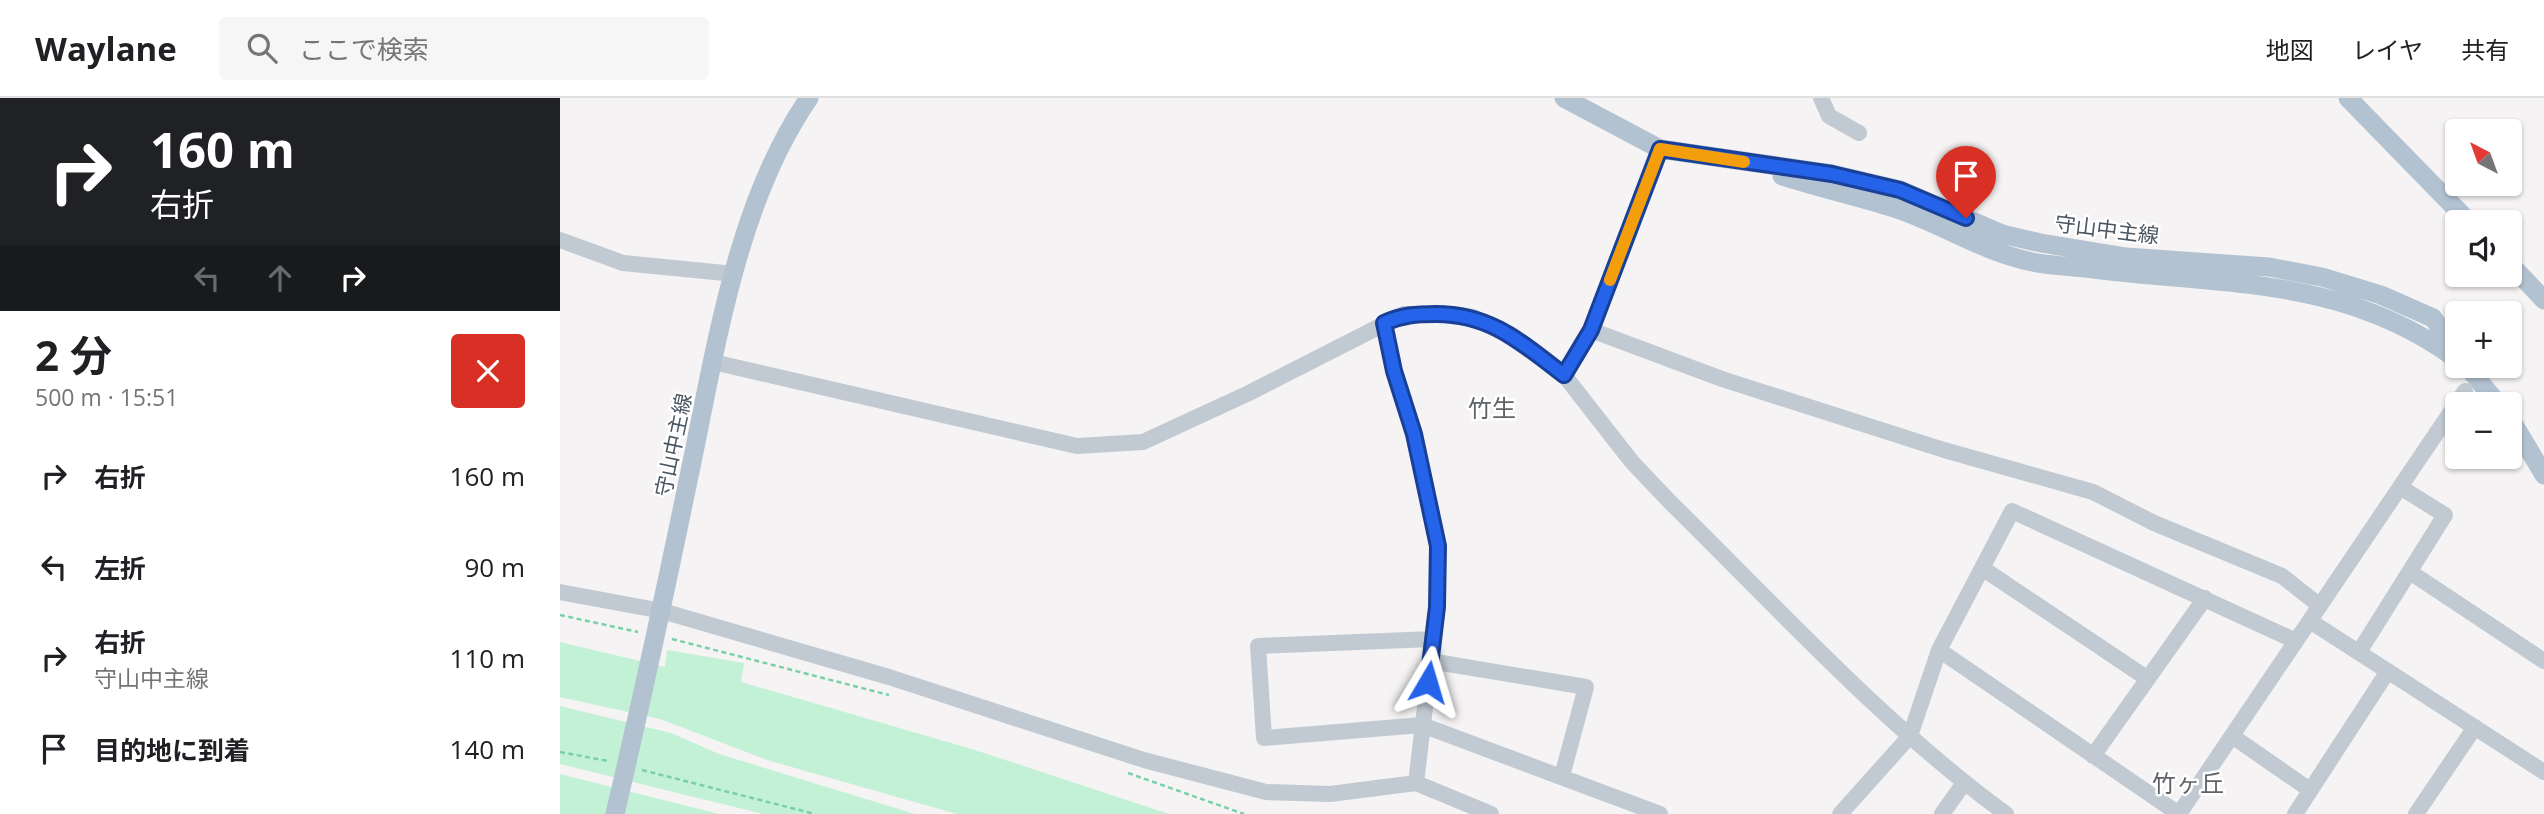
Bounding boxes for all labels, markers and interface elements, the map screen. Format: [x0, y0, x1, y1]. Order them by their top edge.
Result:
search box [219, 17, 709, 80]
text: Waylane [35, 26, 177, 71]
icon: search [243, 29, 281, 67]
text: ここで検索 [299, 31, 429, 67]
text: 地図 [2266, 33, 2314, 66]
text: レイヤ [2352, 33, 2423, 66]
text: 共有 [2461, 33, 2509, 66]
text: 160 m [150, 116, 295, 182]
north arrow [2445, 119, 2522, 196]
map controls [2445, 119, 2522, 469]
icon: right [35, 126, 126, 217]
pin [1936, 146, 1996, 218]
icon: arrive [1947, 157, 1985, 195]
text: 右折 [150, 182, 214, 225]
street label: 守山中主線 [2053, 209, 2161, 249]
button: sound [2445, 210, 2522, 287]
icon: left [188, 259, 226, 297]
icon: ahead [261, 259, 299, 297]
icon: right [334, 259, 372, 297]
button: + [2445, 301, 2522, 378]
text: 2 分 [35, 326, 112, 383]
button: close [451, 334, 525, 408]
text: 500 m · 15:51 [35, 381, 178, 413]
street label: 守山中主線 [648, 391, 698, 499]
district label: 竹生 [1468, 391, 1516, 424]
button: − [2445, 392, 2522, 469]
icon: right [35, 457, 73, 495]
text: 160 m [450, 458, 525, 494]
text: 右折 [94, 459, 146, 495]
icon: left [35, 548, 73, 586]
text: 90 m [464, 549, 525, 585]
text: 左折 [94, 550, 146, 586]
text: 右折 [94, 624, 146, 660]
icon: right [35, 639, 73, 677]
text: 110 m [450, 640, 525, 676]
position arrow [1391, 645, 1465, 719]
text: 守山中主線 [94, 662, 209, 694]
icon: arrive [35, 730, 73, 768]
text: 140 m [450, 731, 525, 767]
text: 目的地に到着 [94, 732, 250, 768]
district label: 竹ヶ丘 [2152, 766, 2224, 799]

